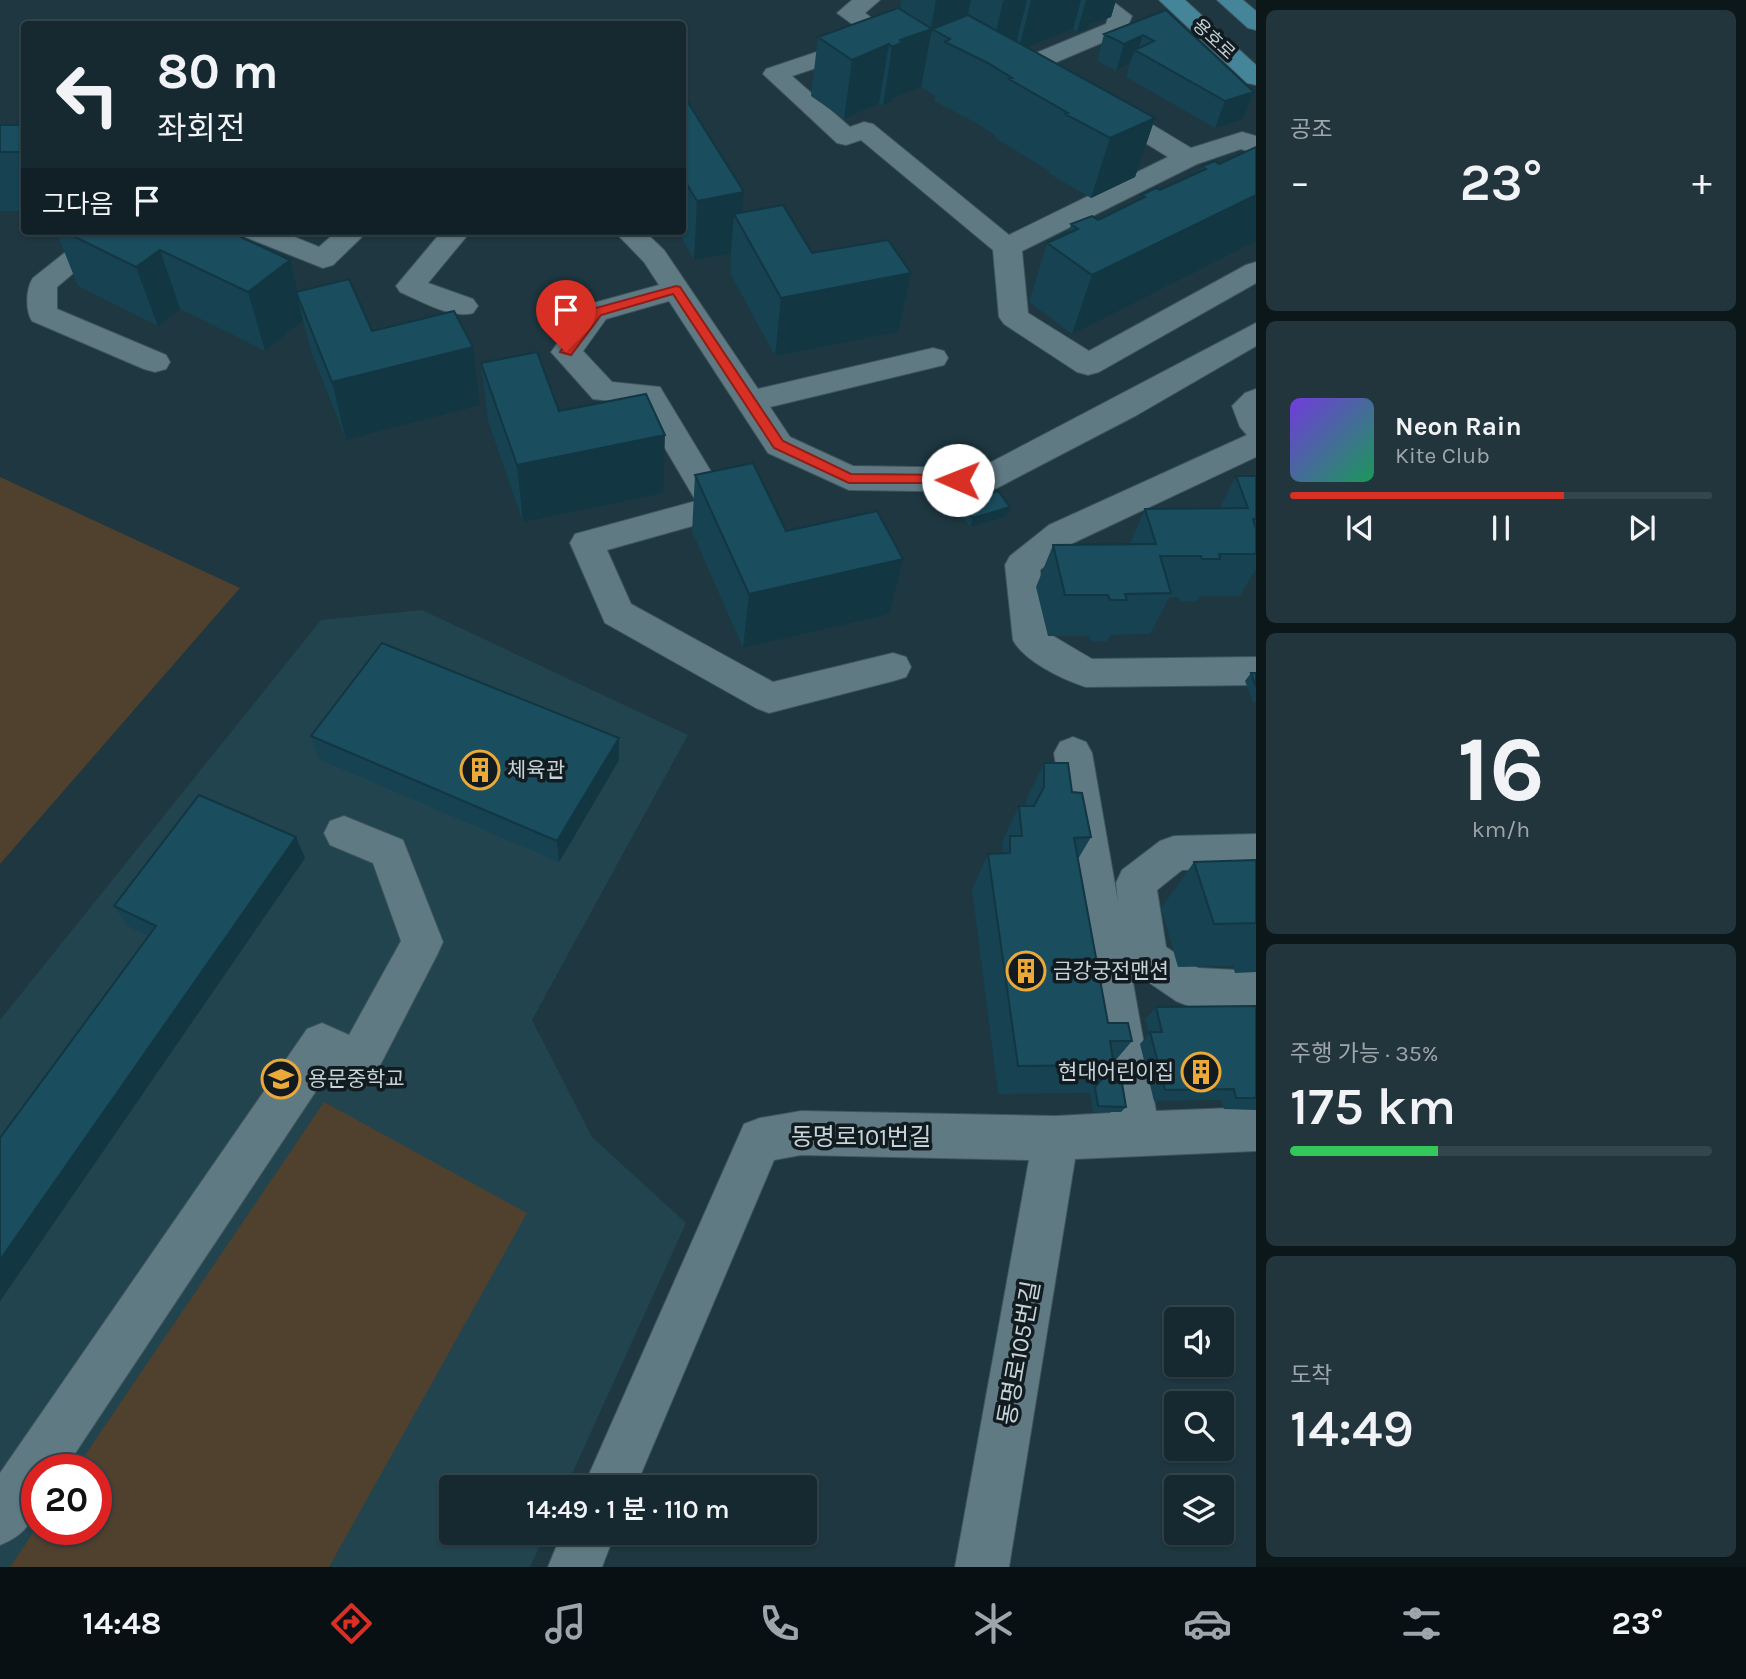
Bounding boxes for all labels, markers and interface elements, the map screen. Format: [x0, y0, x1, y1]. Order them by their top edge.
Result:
street label: 용호로 [1188, 14, 1240, 64]
text: 80 m [157, 43, 279, 100]
icon: left [42, 49, 133, 140]
text: 좌회전 [157, 110, 245, 147]
text: 공조 [1290, 116, 1332, 143]
text: 23° [1460, 152, 1542, 213]
text: − [1290, 160, 1310, 205]
text: + [1692, 160, 1712, 205]
icon: arrive [128, 182, 166, 220]
text: 그다음 [42, 189, 114, 220]
pin [536, 280, 596, 352]
icon: arrive [547, 291, 585, 329]
text: Neon Rain [1395, 411, 1522, 442]
text: Kite Club [1395, 442, 1490, 469]
position arrow [921, 443, 995, 517]
icon: previous [1341, 509, 1379, 547]
icon: pause [1482, 509, 1520, 547]
icon: next [1623, 509, 1661, 547]
text: 16 [1457, 717, 1545, 823]
building icon: 체육관 [459, 749, 501, 791]
place label: 체육관 [507, 758, 565, 782]
text: km/h [1472, 816, 1530, 843]
building icon: 금강궁전맨션 [1005, 950, 1047, 992]
place label: 금강궁전맨션 [1053, 959, 1169, 983]
text: 주행 가능 · 35% [1290, 1040, 1438, 1067]
building icon: 현대어린이집 [1180, 1051, 1222, 1093]
school or university icon: 용문중학교 [260, 1058, 302, 1100]
place label: 현대어린이집 [1058, 1060, 1174, 1084]
place label: 용문중학교 [308, 1067, 405, 1091]
text: 175 km [1290, 1076, 1456, 1137]
street label: 동명로101번길 [791, 1123, 931, 1151]
street label: 동명로105번길 [993, 1279, 1045, 1427]
map controls [1164, 1307, 1234, 1545]
button: sound [1164, 1307, 1234, 1377]
text: 도착 [1290, 1362, 1332, 1389]
button: search [1164, 1391, 1234, 1461]
text: 14:49 [1290, 1398, 1414, 1459]
speed limit sign: 20 [21, 1454, 112, 1545]
button: layers [1164, 1475, 1234, 1545]
text: 14:49 · 1 분 · 110 m [526, 1494, 730, 1525]
icon: directions [327, 1599, 376, 1648]
icon: music [541, 1599, 590, 1648]
icon: phone [755, 1599, 804, 1648]
icon: climate [969, 1599, 1018, 1648]
icon: car [1183, 1599, 1232, 1648]
icon: filters [1397, 1599, 1446, 1648]
text: 14:48 [83, 1605, 161, 1642]
text: 23° [1612, 1605, 1663, 1642]

